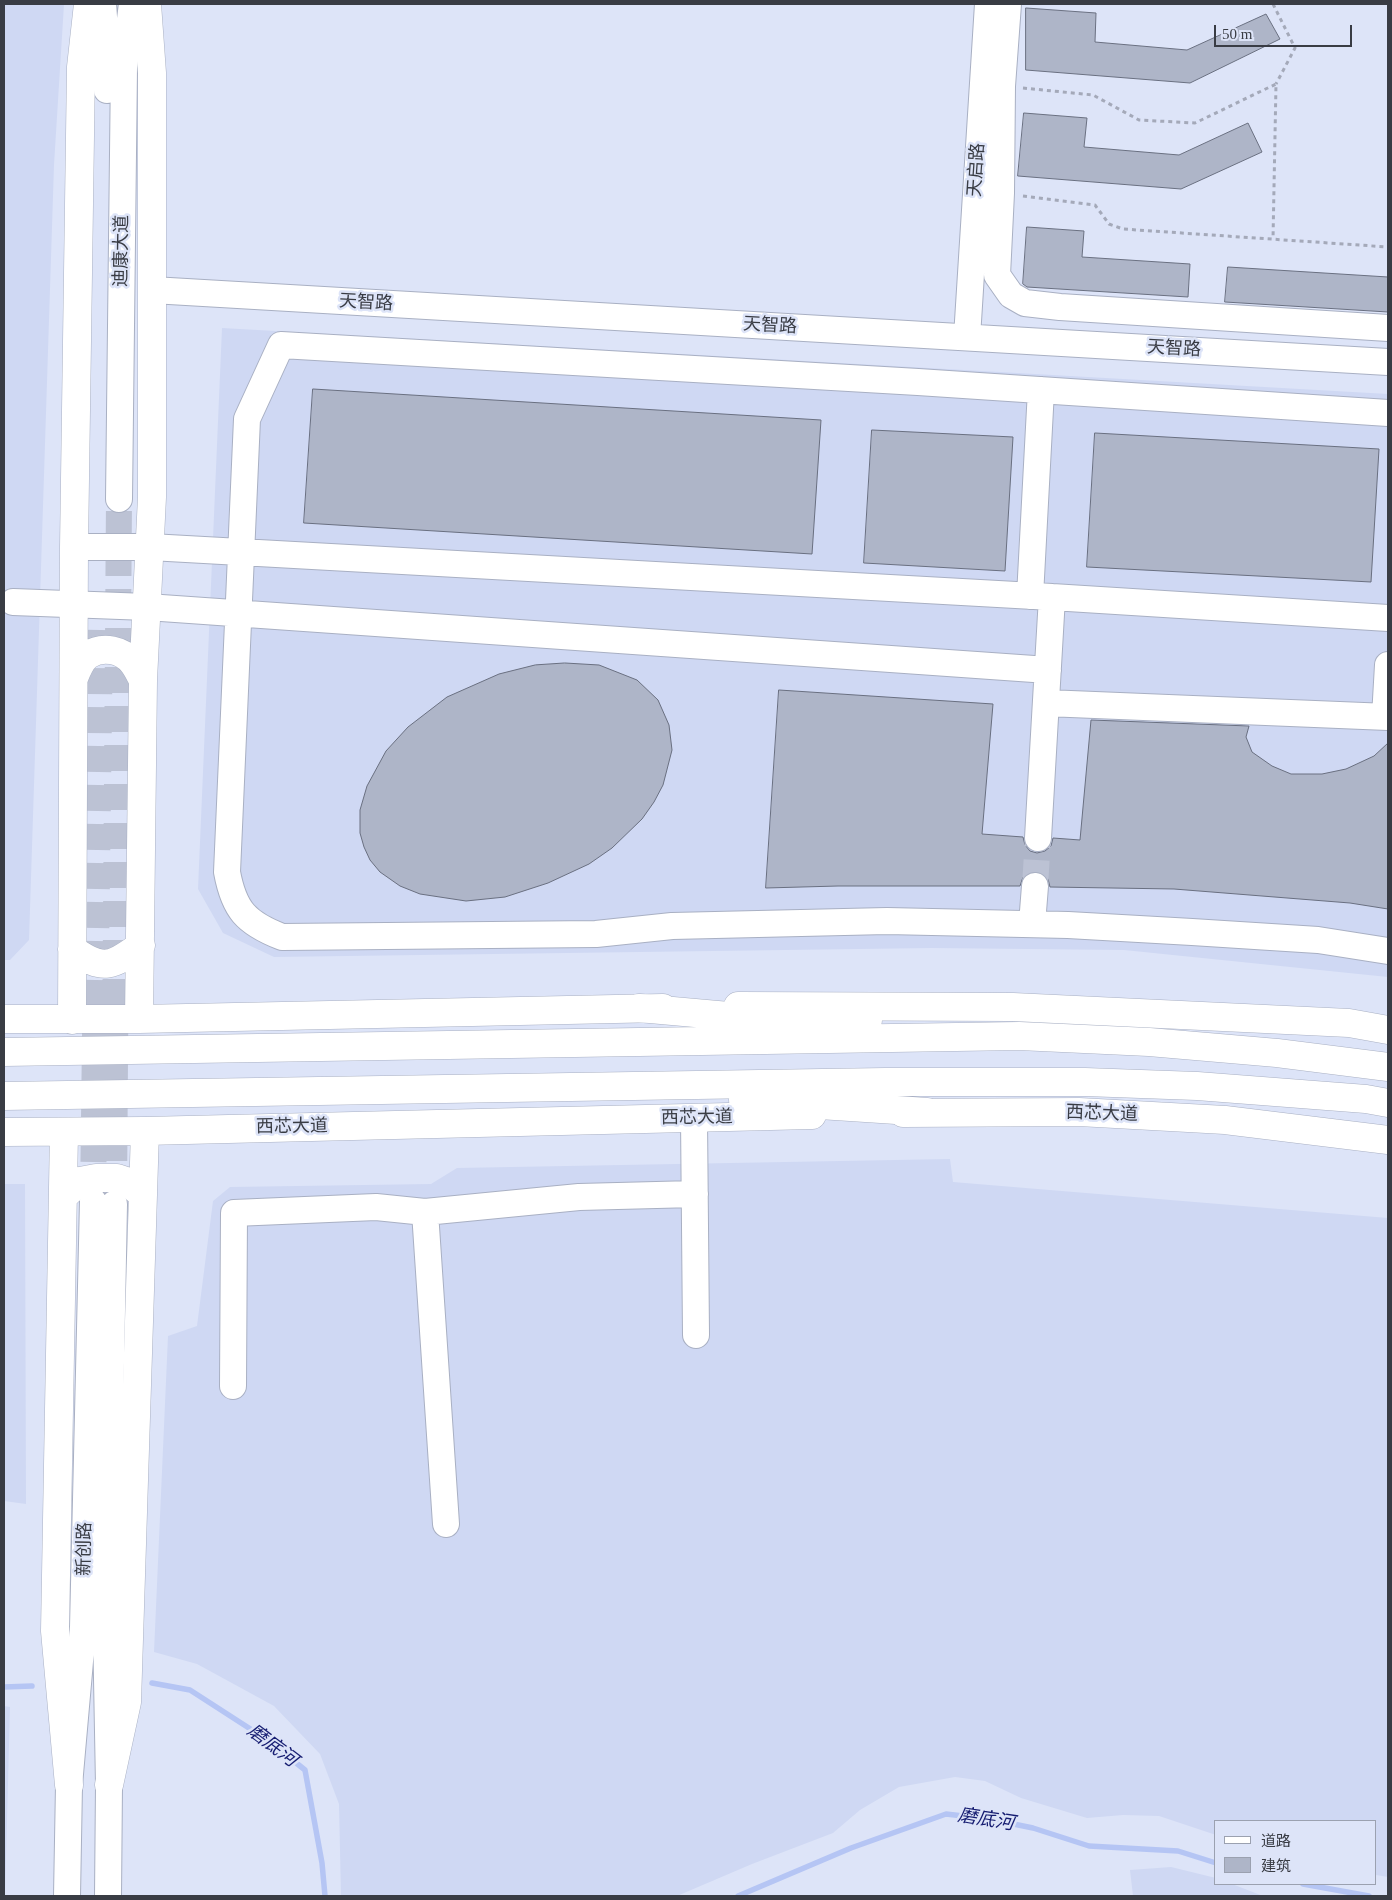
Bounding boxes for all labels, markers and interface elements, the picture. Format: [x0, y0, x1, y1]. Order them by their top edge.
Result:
scale bar [1217, 15, 1354, 47]
text: 50 m [1222, 26, 1252, 42]
street label: 天启路 [964, 142, 990, 198]
street label: 迪康大道 [111, 215, 133, 287]
street label: 天智路 [338, 291, 394, 315]
street label: 天智路 [742, 314, 798, 338]
street label: 天智路 [1146, 337, 1202, 361]
street label: 西芯大道 [1066, 1102, 1138, 1126]
street label: 西芯大道 [661, 1107, 733, 1129]
street label: 西芯大道 [256, 1116, 328, 1138]
street label: 新创路 [74, 1522, 96, 1576]
water label: 磨底河 [242, 1720, 302, 1772]
water label: 磨底河 [956, 1804, 1016, 1836]
legend [1214, 1820, 1377, 1885]
text: 道路 [1261, 1833, 1291, 1849]
text: 建筑 [1261, 1858, 1291, 1874]

